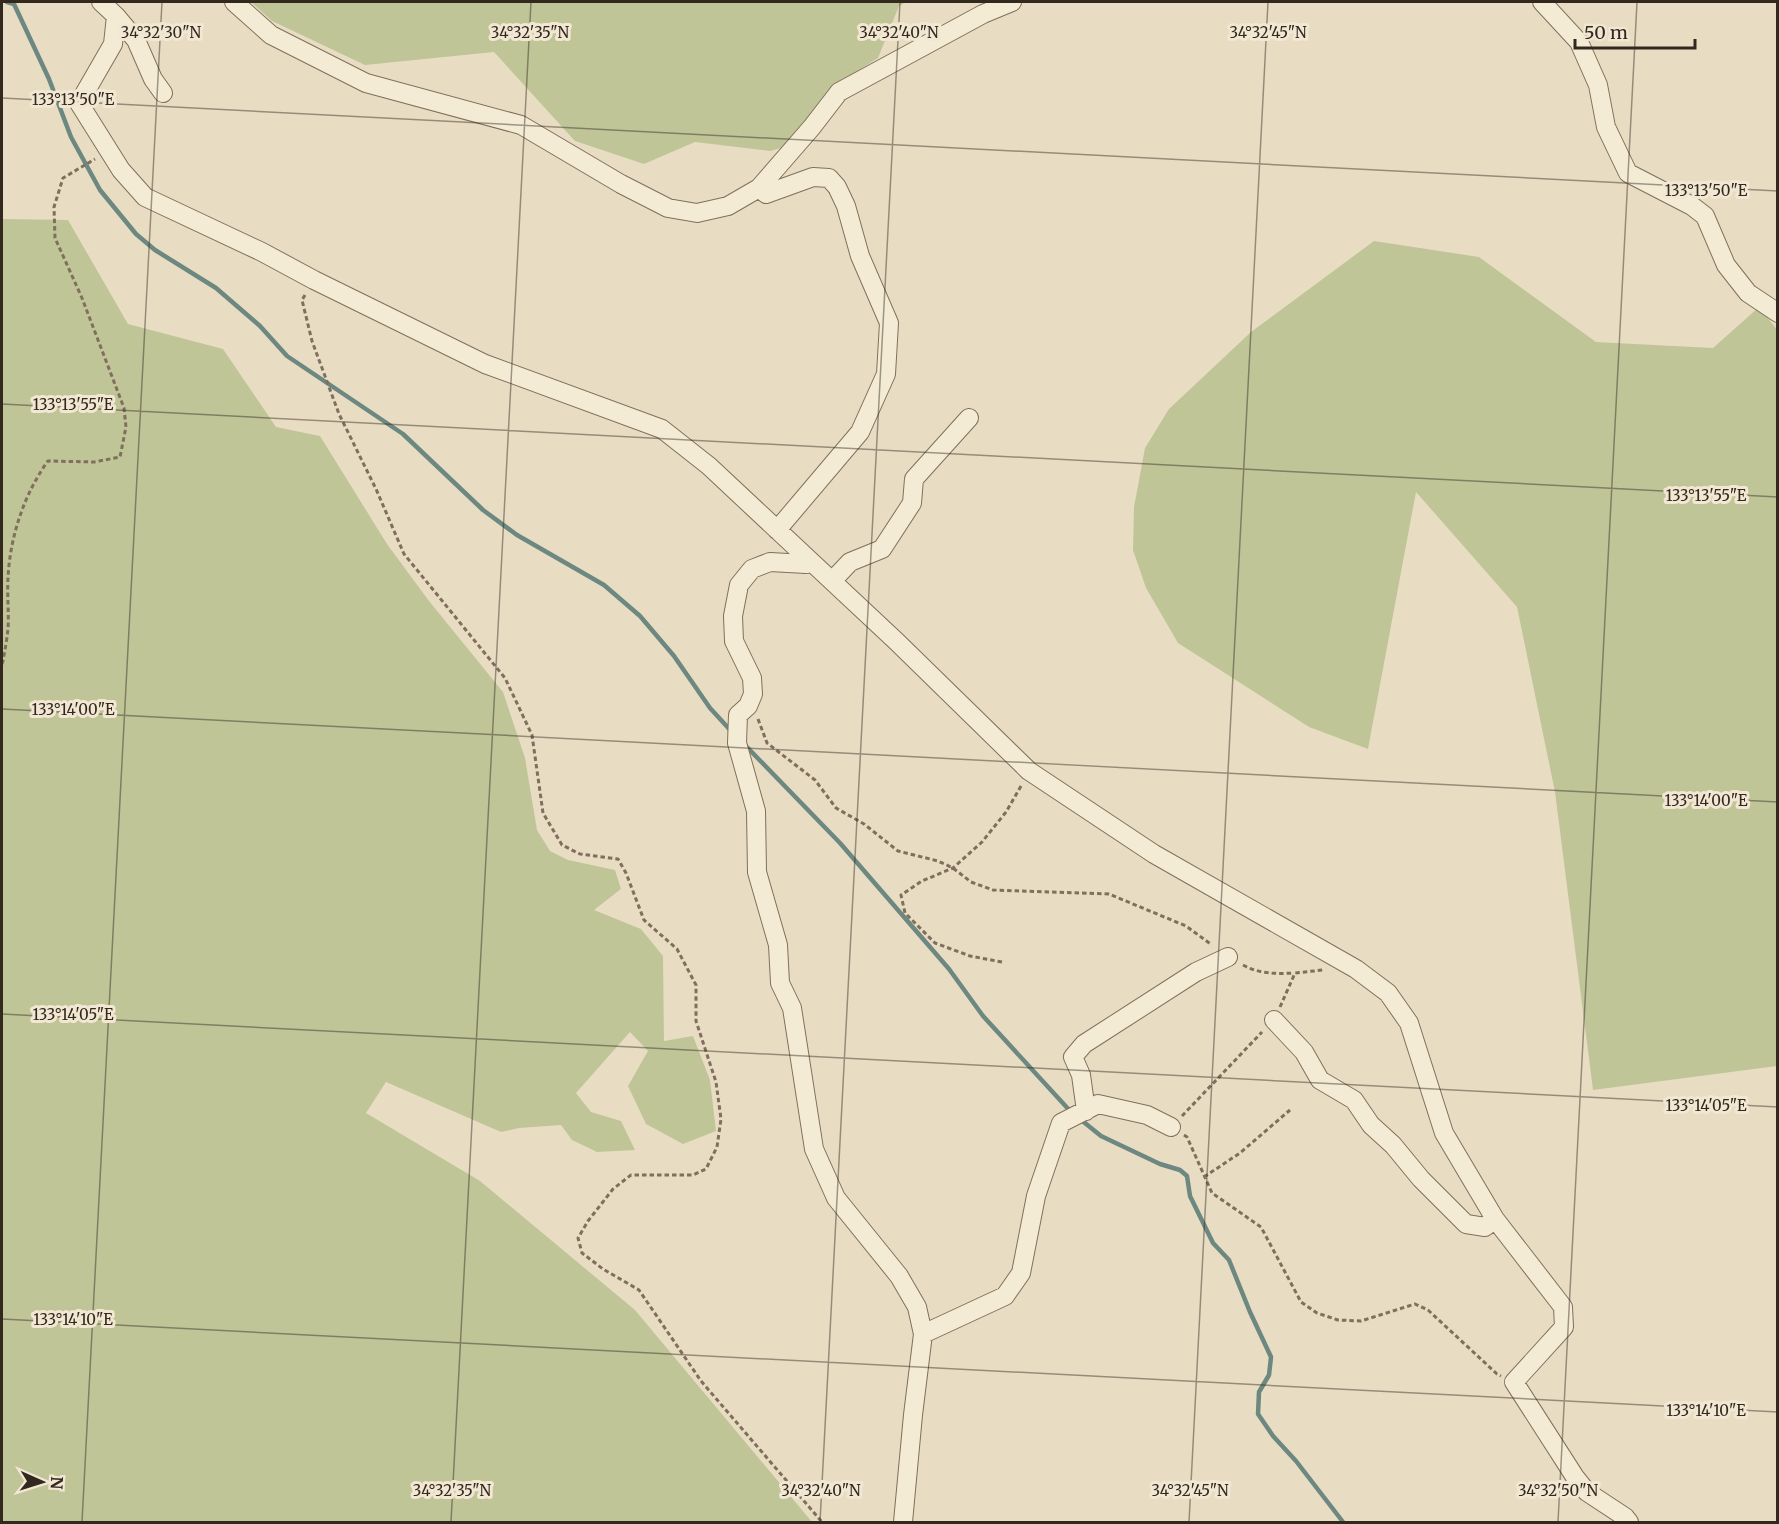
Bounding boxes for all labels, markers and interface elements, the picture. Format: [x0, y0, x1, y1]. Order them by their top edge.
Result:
scale bar [1575, 12, 1695, 50]
text: 50 m [1584, 21, 1628, 44]
text: 34°32'30"N [121, 23, 202, 42]
text: 34°32'35"N [491, 23, 570, 42]
text: 34°32'40"N [859, 23, 939, 42]
text: 34°32'45"N [1229, 23, 1307, 42]
text: 133°13'50"E [32, 90, 115, 109]
text: 133°13'50"E [1665, 181, 1748, 200]
text: 133°13'55"E [33, 395, 114, 414]
text: 133°13'55"E [1666, 486, 1747, 505]
text: 133°14'00"E [32, 700, 115, 719]
text: 133°14'00"E [1665, 791, 1748, 810]
text: 133°14'05"E [32, 1005, 114, 1024]
text: 133°14'05"E [1665, 1096, 1747, 1115]
text: 133°14'10"E [33, 1310, 113, 1329]
text: 133°14'10"E [1666, 1401, 1746, 1420]
north arrow [12, 1452, 72, 1512]
text: N [47, 1476, 67, 1490]
text: 34°32'35"N [413, 1481, 492, 1500]
text: 34°32'40"N [781, 1481, 861, 1500]
text: 34°32'45"N [1151, 1481, 1229, 1500]
text: 34°32'50"N [1518, 1481, 1598, 1500]

